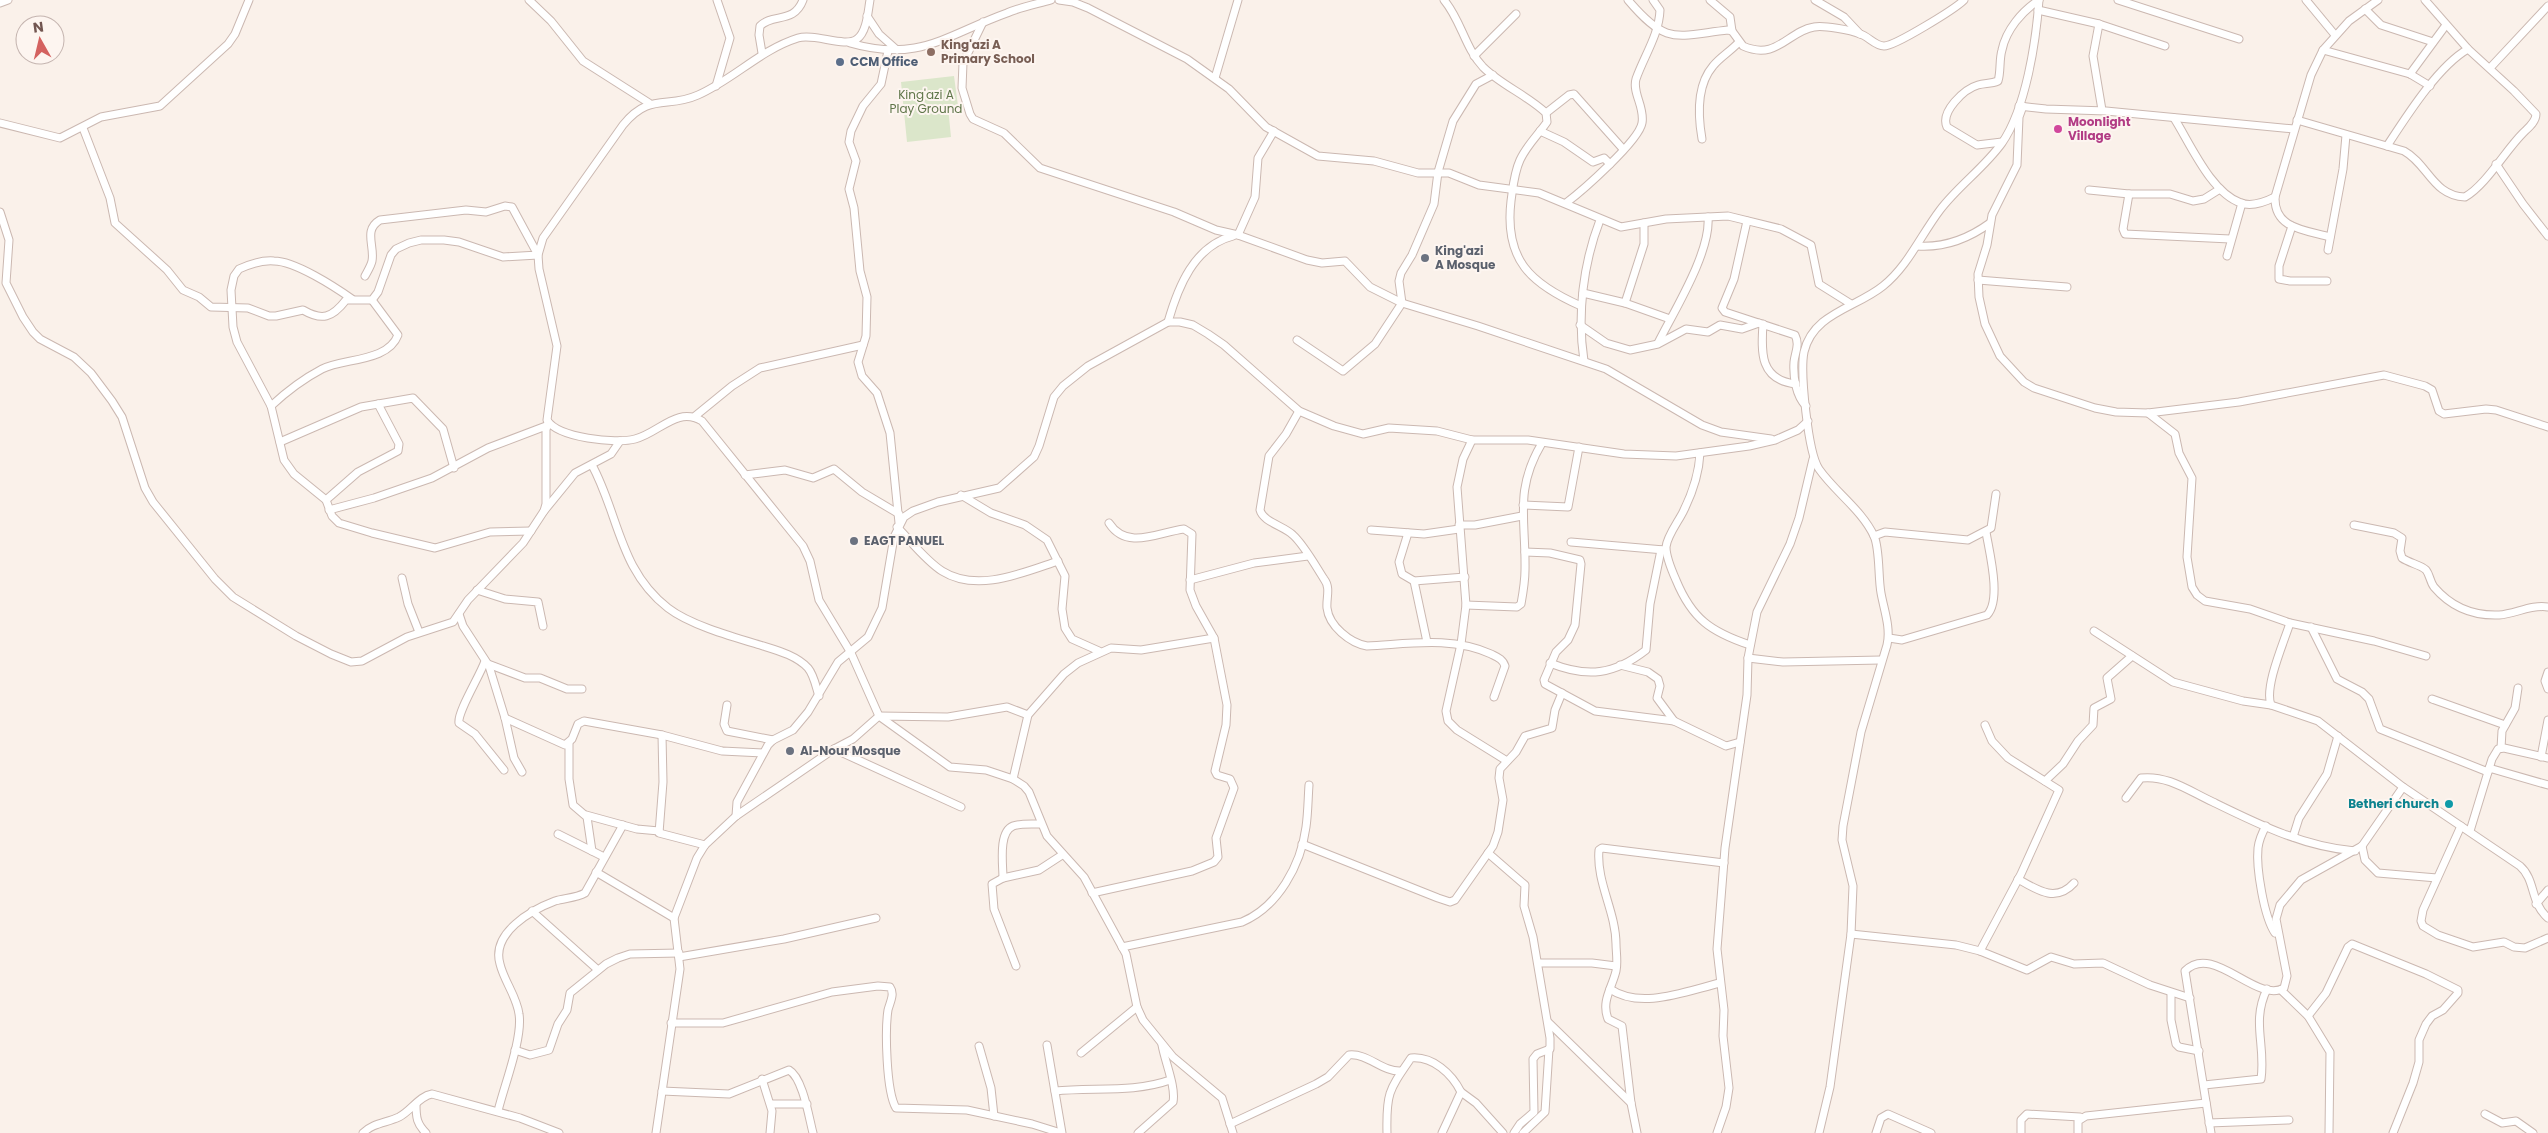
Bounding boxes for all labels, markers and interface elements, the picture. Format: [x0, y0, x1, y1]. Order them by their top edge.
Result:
north arrow [15, 15, 65, 65]
text: N [32, 16, 45, 38]
place label: King'azi A Primary School [941, 36, 1035, 67]
marker: King'azi A Primary School [925, 46, 937, 58]
place label: CCM Office [850, 53, 919, 70]
marker: CCM Office [834, 56, 846, 68]
park label: King'azi A Play Ground [890, 86, 962, 117]
place label: Moonlight Village [2068, 113, 2131, 144]
marker: Moonlight Village [2052, 123, 2064, 135]
place label: King'azi A Mosque [1435, 242, 1496, 273]
marker: King'azi A Mosque [1419, 252, 1431, 264]
place label: EAGT PANUEL [864, 532, 944, 549]
marker: EAGT PANUEL [848, 535, 860, 547]
place label: Al-Nour Mosque [800, 742, 901, 759]
marker: Al-Nour Mosque [784, 745, 796, 757]
place label: Betheri church [2348, 795, 2439, 812]
marker: Betheri church [2443, 798, 2455, 810]

